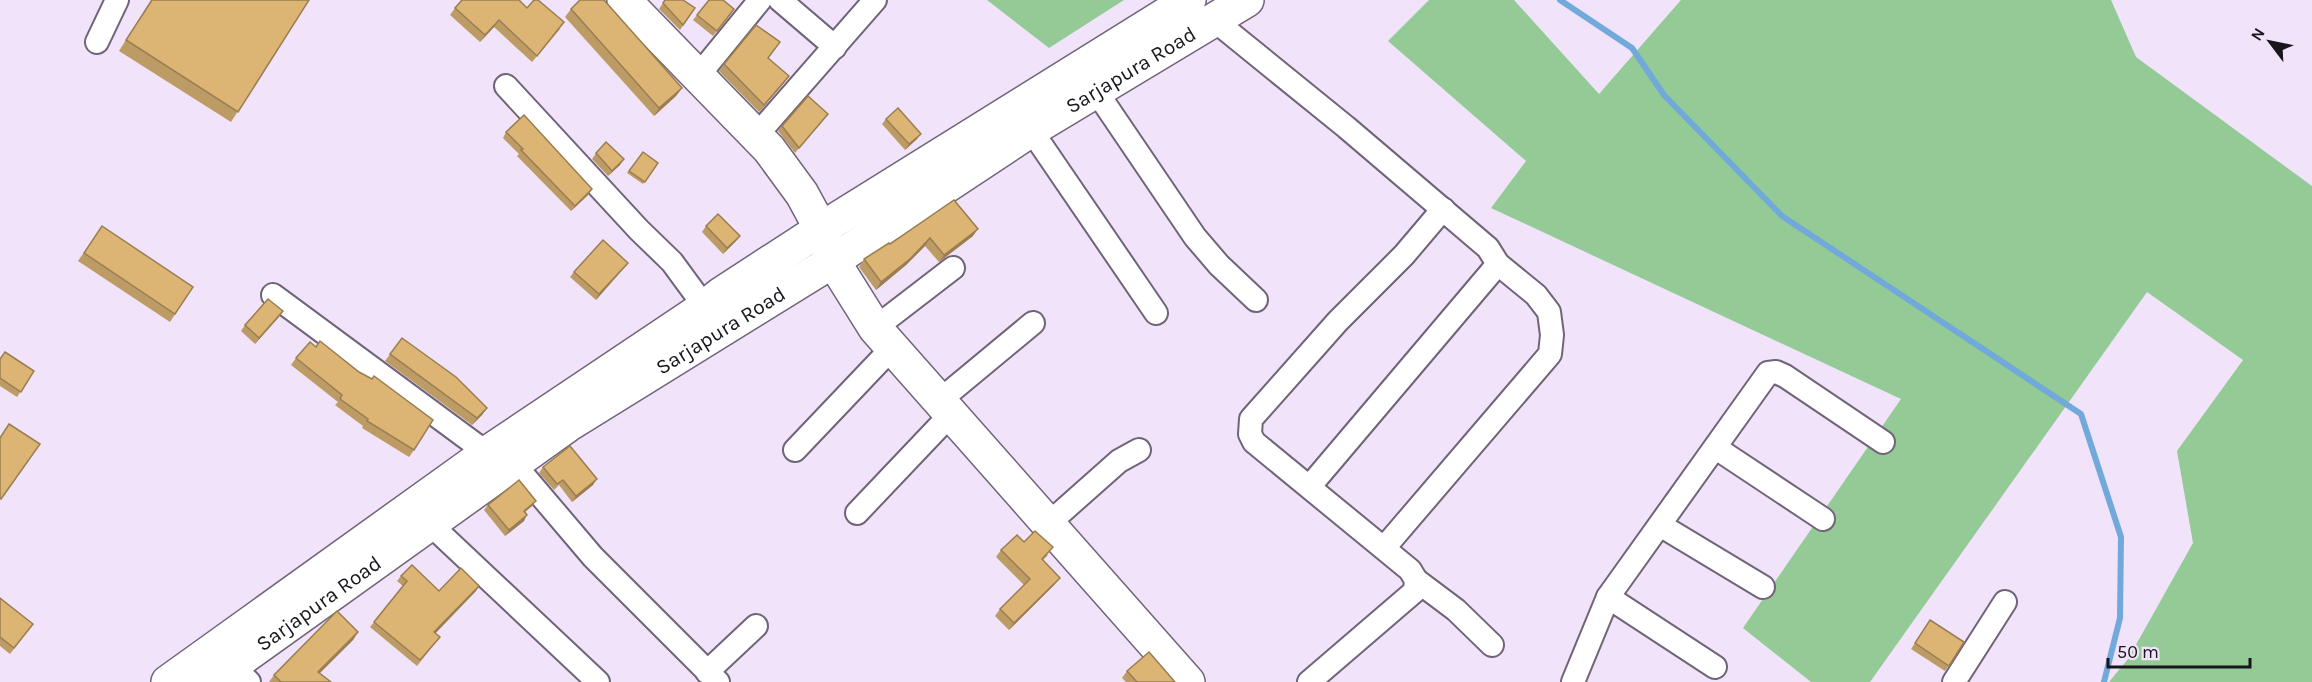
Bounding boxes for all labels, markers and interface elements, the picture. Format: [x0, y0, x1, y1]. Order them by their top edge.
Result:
north arrow [2240, 12, 2300, 72]
street label: Sarjapura Road [1061, 22, 1200, 118]
text: N [2247, 24, 2269, 44]
street label: Sarjapura Road [652, 282, 790, 380]
street label: Sarjapura Road [252, 551, 386, 656]
scale bar [2108, 631, 2250, 669]
text: 50 m [2117, 641, 2159, 663]

